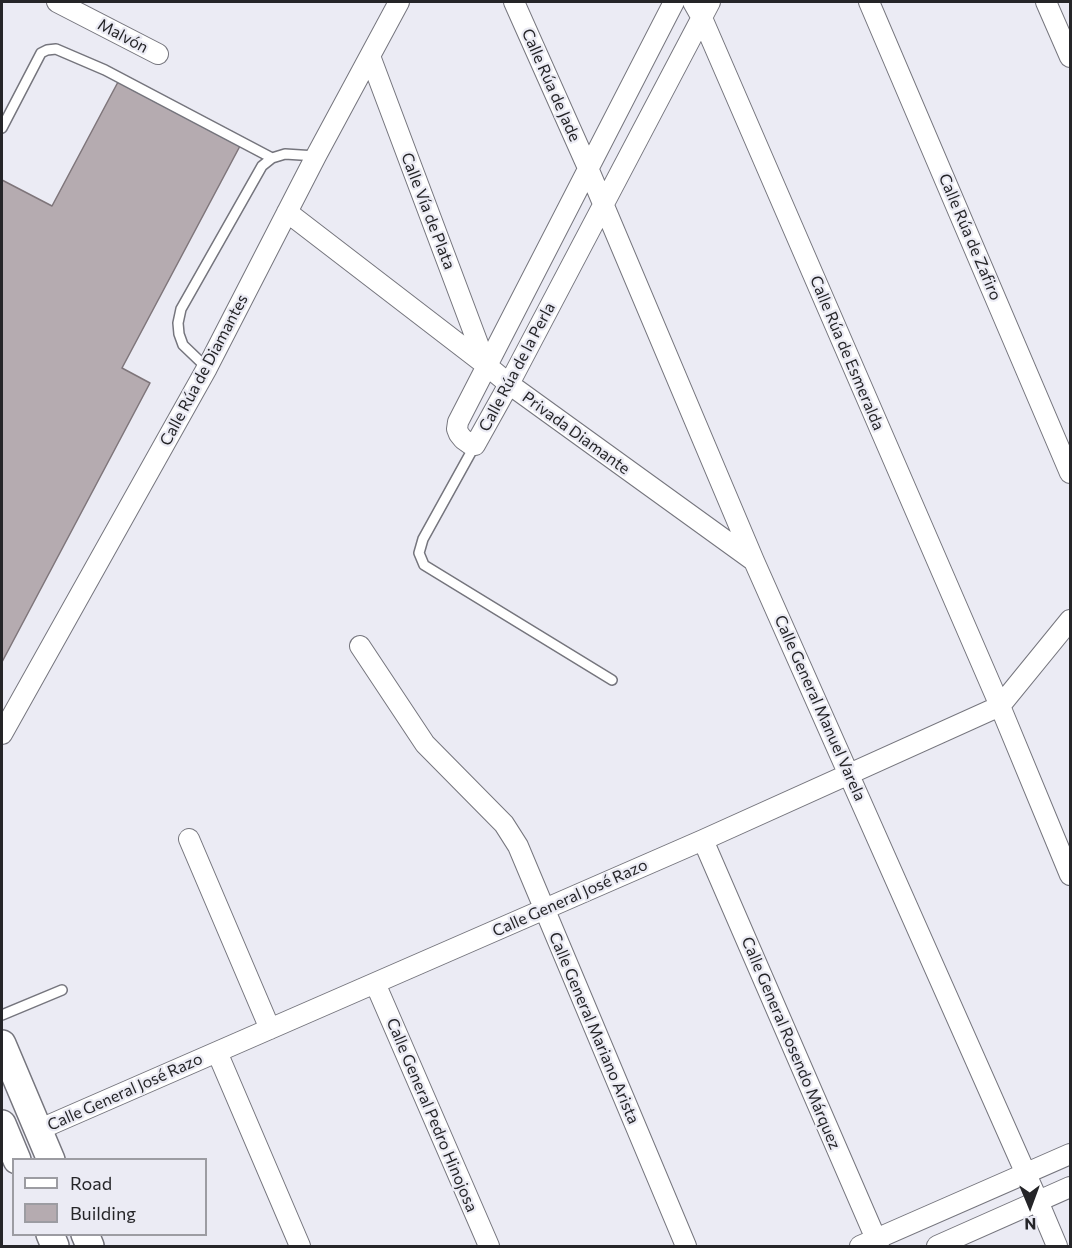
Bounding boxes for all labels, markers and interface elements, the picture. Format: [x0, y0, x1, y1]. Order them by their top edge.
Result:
street label: Malvón [95, 15, 151, 57]
street label: Calle Rúa de Jade [518, 26, 584, 144]
street label: Calle Vía de Plata [397, 150, 459, 272]
street label: Calle Rúa de Zafiro [935, 171, 1005, 303]
street label: Calle Rúa de Esmeralda [806, 273, 888, 433]
street label: Calle Rúa de Diamantes [156, 291, 252, 449]
street label: Calle Rúa de la Perla [475, 299, 559, 435]
street label: Privada Diamante [518, 388, 634, 478]
street label: Calle General Manuel Varela [770, 612, 870, 804]
street label: Calle General José Razo [489, 855, 651, 941]
street label: Calle General Mariano Arista [545, 929, 643, 1127]
street label: Calle General Rosendo Márquez [737, 934, 845, 1152]
street label: Calle General Pedro Hinojosa [382, 1015, 482, 1215]
street label: Calle General José Razo [44, 1049, 206, 1135]
legend [12, 1158, 207, 1236]
text: Road [70, 1172, 112, 1194]
north arrow [1000, 1176, 1060, 1236]
text: Building [70, 1202, 136, 1224]
text: N [1024, 1215, 1036, 1234]

